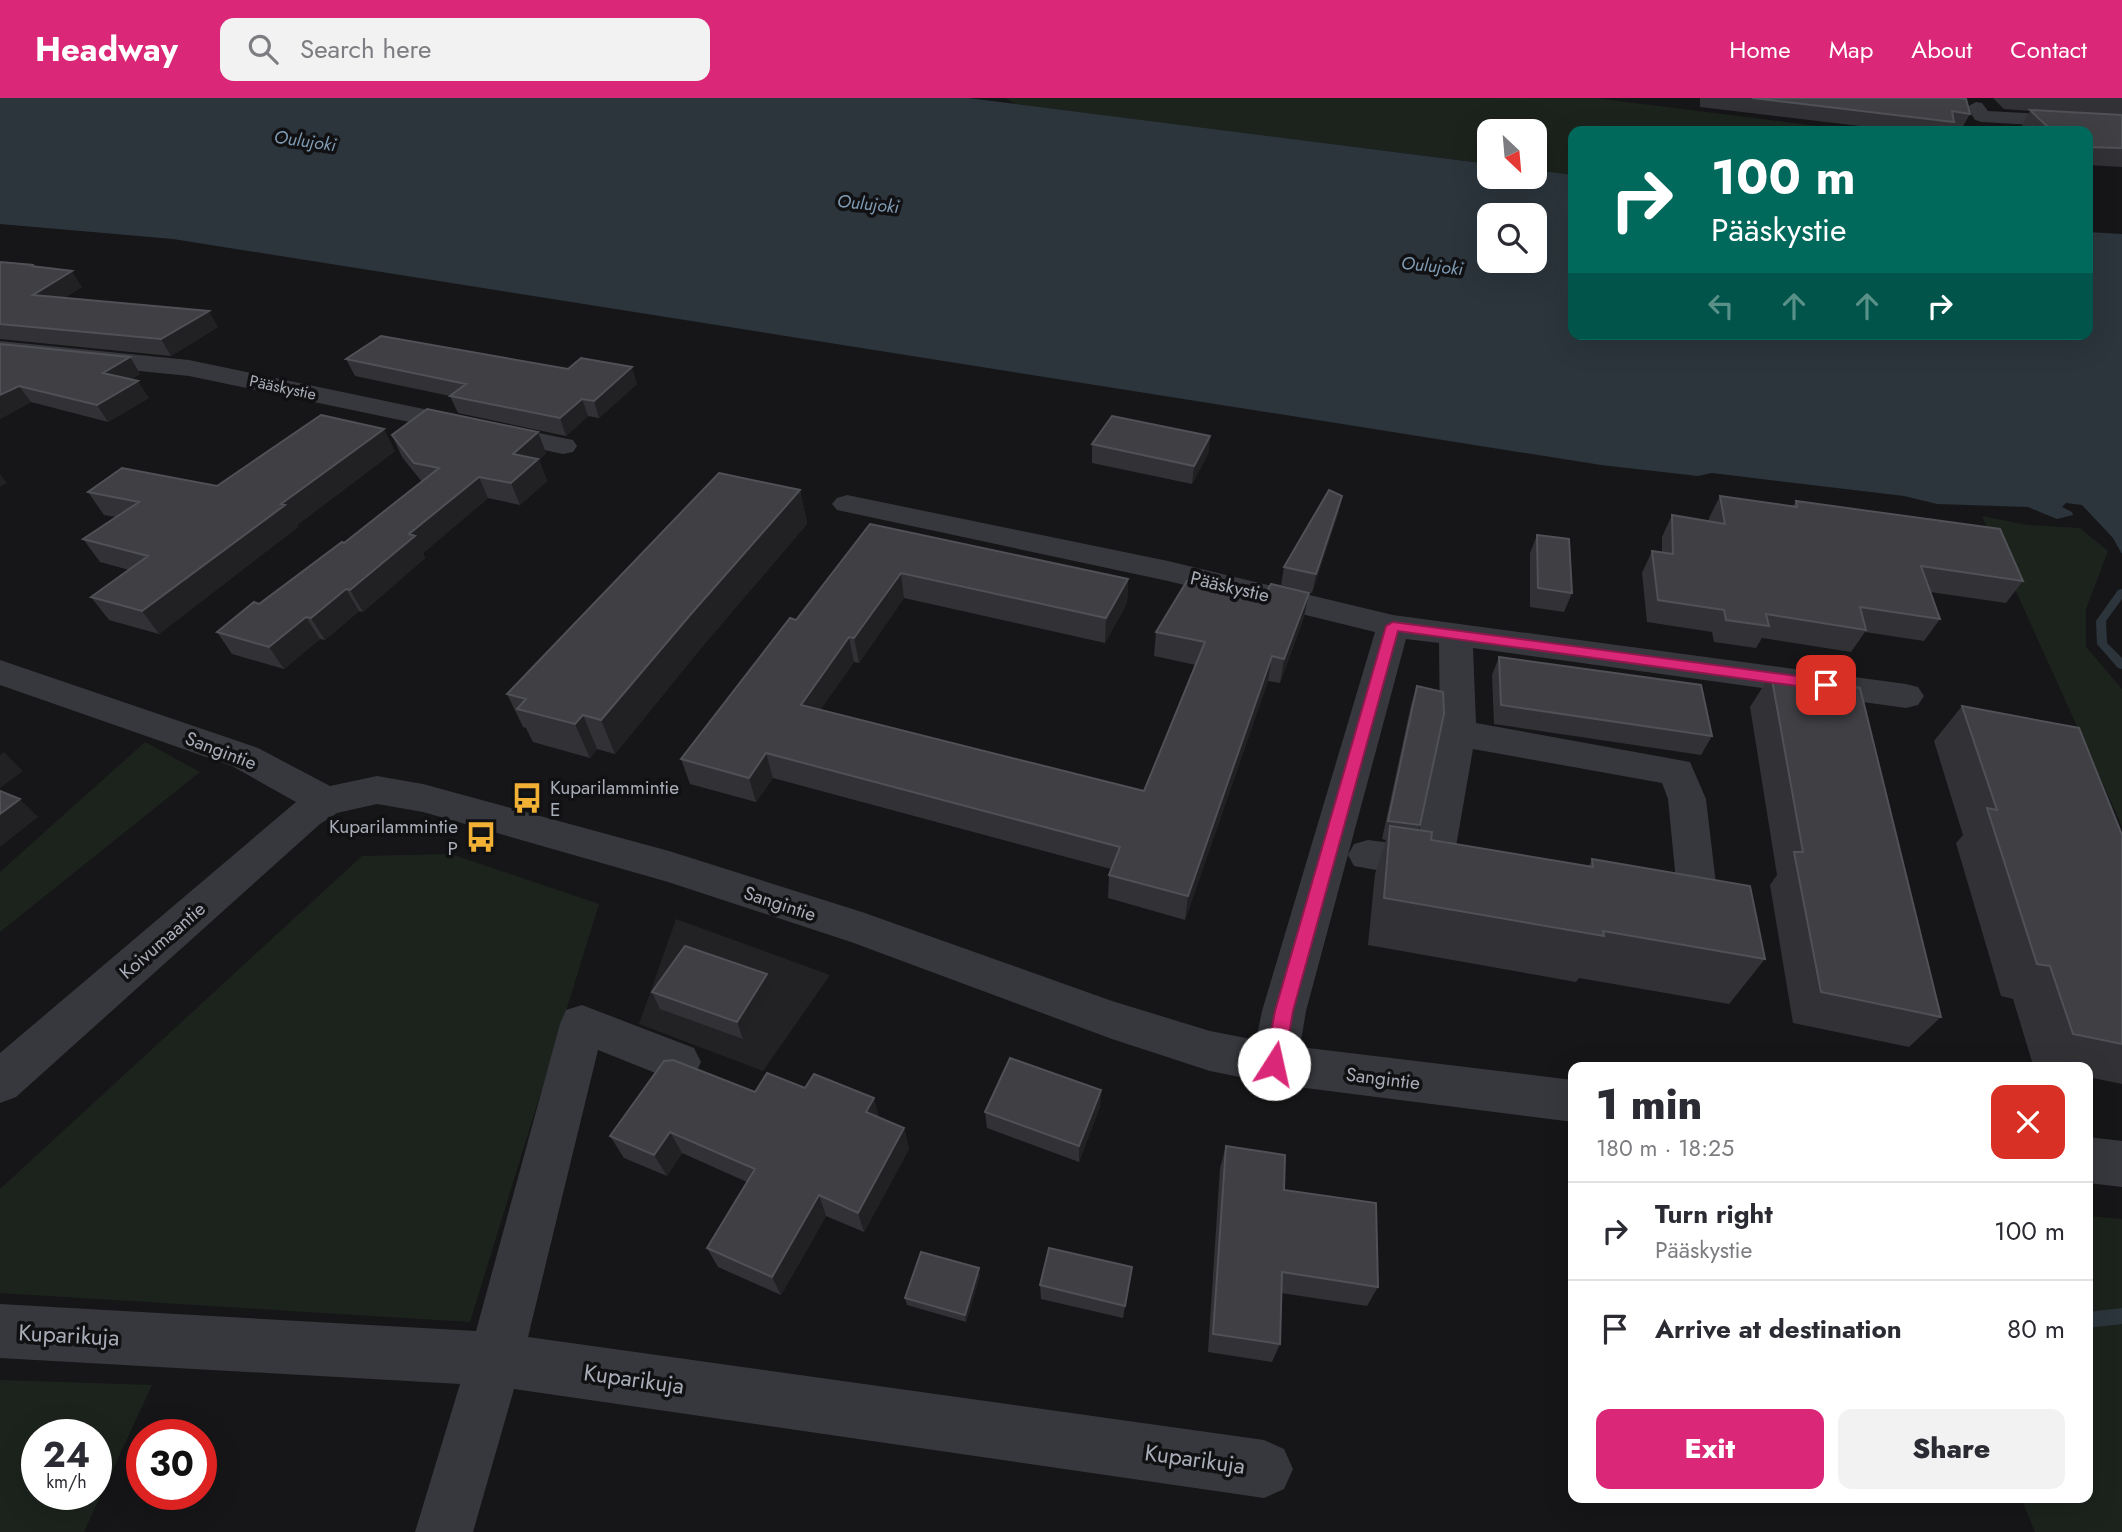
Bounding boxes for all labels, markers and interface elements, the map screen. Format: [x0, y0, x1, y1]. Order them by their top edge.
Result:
search box [220, 18, 710, 81]
text: Headway [35, 26, 178, 73]
icon: search [244, 30, 282, 68]
text: Search here [300, 30, 431, 68]
text: Home [1729, 32, 1791, 67]
text: Map [1829, 32, 1873, 67]
text: About [1911, 32, 1972, 67]
text: Contact [2010, 32, 2087, 67]
north arrow [1477, 119, 1547, 189]
map controls [1477, 119, 1547, 273]
water label: Oulujoki [272, 124, 338, 158]
text: 100 m [1711, 142, 1856, 212]
icon: right [1596, 154, 1687, 245]
water label: Oulujoki [836, 188, 901, 220]
button: search [1477, 203, 1547, 273]
text: Pääskystie [1711, 207, 1847, 253]
water label: Oulujoki [1400, 250, 1465, 282]
icon: left [1702, 287, 1740, 325]
icon: ahead [1775, 287, 1813, 325]
icon: ahead [1848, 287, 1886, 325]
icon: right [1921, 287, 1959, 325]
street label: Pääskystie [247, 369, 318, 406]
street label: Pääskystie [1188, 564, 1272, 609]
pin [1796, 655, 1856, 715]
icon: arrive [1807, 666, 1845, 704]
street label: Sangintie [181, 725, 261, 777]
place label: Kuparilammintie E [550, 774, 679, 823]
bus stop icon: Kuparilammintie E [510, 781, 544, 815]
place label: Kuparilammintie P [329, 813, 458, 862]
bus stop icon: Kuparilammintie P [464, 820, 498, 854]
street label: Sangintie [740, 879, 820, 928]
street label: Koivumaantie [113, 895, 211, 985]
position arrow [1237, 1027, 1311, 1101]
street label: Sangintie [1344, 1061, 1422, 1096]
text: 1 min [1596, 1074, 1702, 1135]
button: close [1991, 1085, 2065, 1159]
text: 180 m · 18:25 [1596, 1131, 1734, 1165]
text: Turn right [1655, 1195, 1773, 1233]
icon: right [1596, 1212, 1634, 1250]
text: 100 m [1994, 1212, 2065, 1250]
text: Pääskystie [1655, 1233, 1752, 1267]
icon: arrive [1596, 1310, 1634, 1348]
text: Arrive at destination [1655, 1310, 1902, 1348]
text: 80 m [2007, 1310, 2065, 1348]
street label: Kuparikuja [18, 1315, 120, 1355]
street label: Kuparikuja [582, 1355, 686, 1403]
button: Exit [1596, 1409, 1824, 1489]
button: Share [1838, 1409, 2065, 1489]
speed limit sign: 30 [126, 1419, 217, 1510]
text: 24 [43, 1430, 90, 1480]
street label: Kuparikuja [1143, 1435, 1247, 1483]
text: km/h [46, 1469, 87, 1495]

